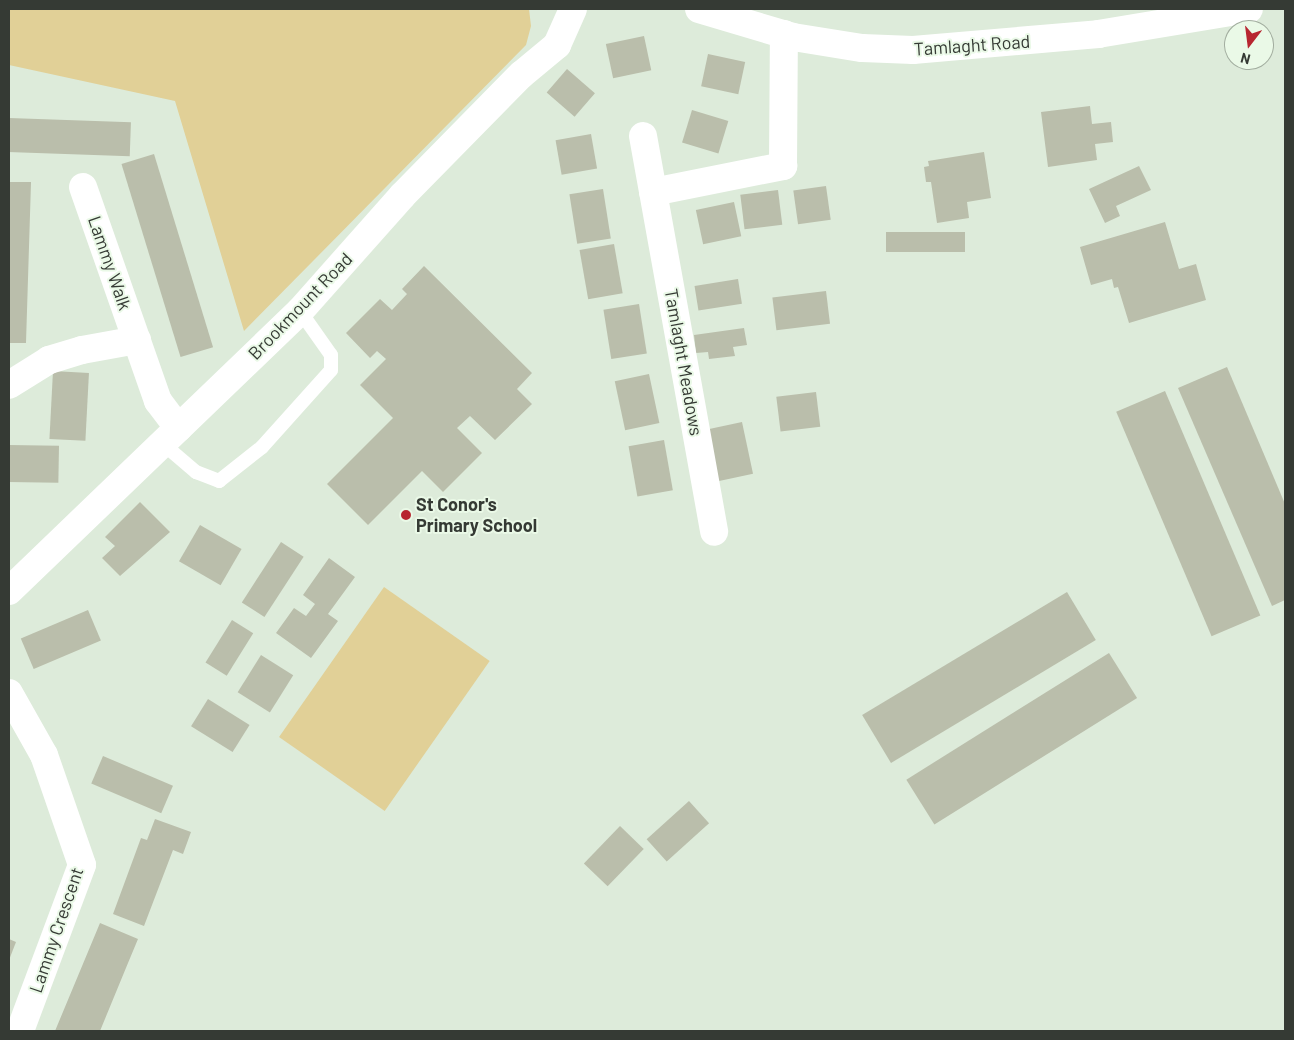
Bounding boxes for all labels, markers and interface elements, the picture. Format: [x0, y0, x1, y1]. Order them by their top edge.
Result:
north arrow [1224, 20, 1274, 70]
street label: Tamlaght Road [913, 30, 1031, 60]
text: N [1239, 50, 1252, 68]
street label: Lammy Walk [84, 213, 136, 313]
street label: Brookmount Road [244, 248, 356, 364]
street label: Tamlaght Meadows [660, 287, 708, 437]
place label: St Conor's Primary School [416, 494, 537, 536]
marker: St Conor's Primary School [400, 509, 412, 521]
street label: Lammy Crescent [24, 864, 88, 996]

